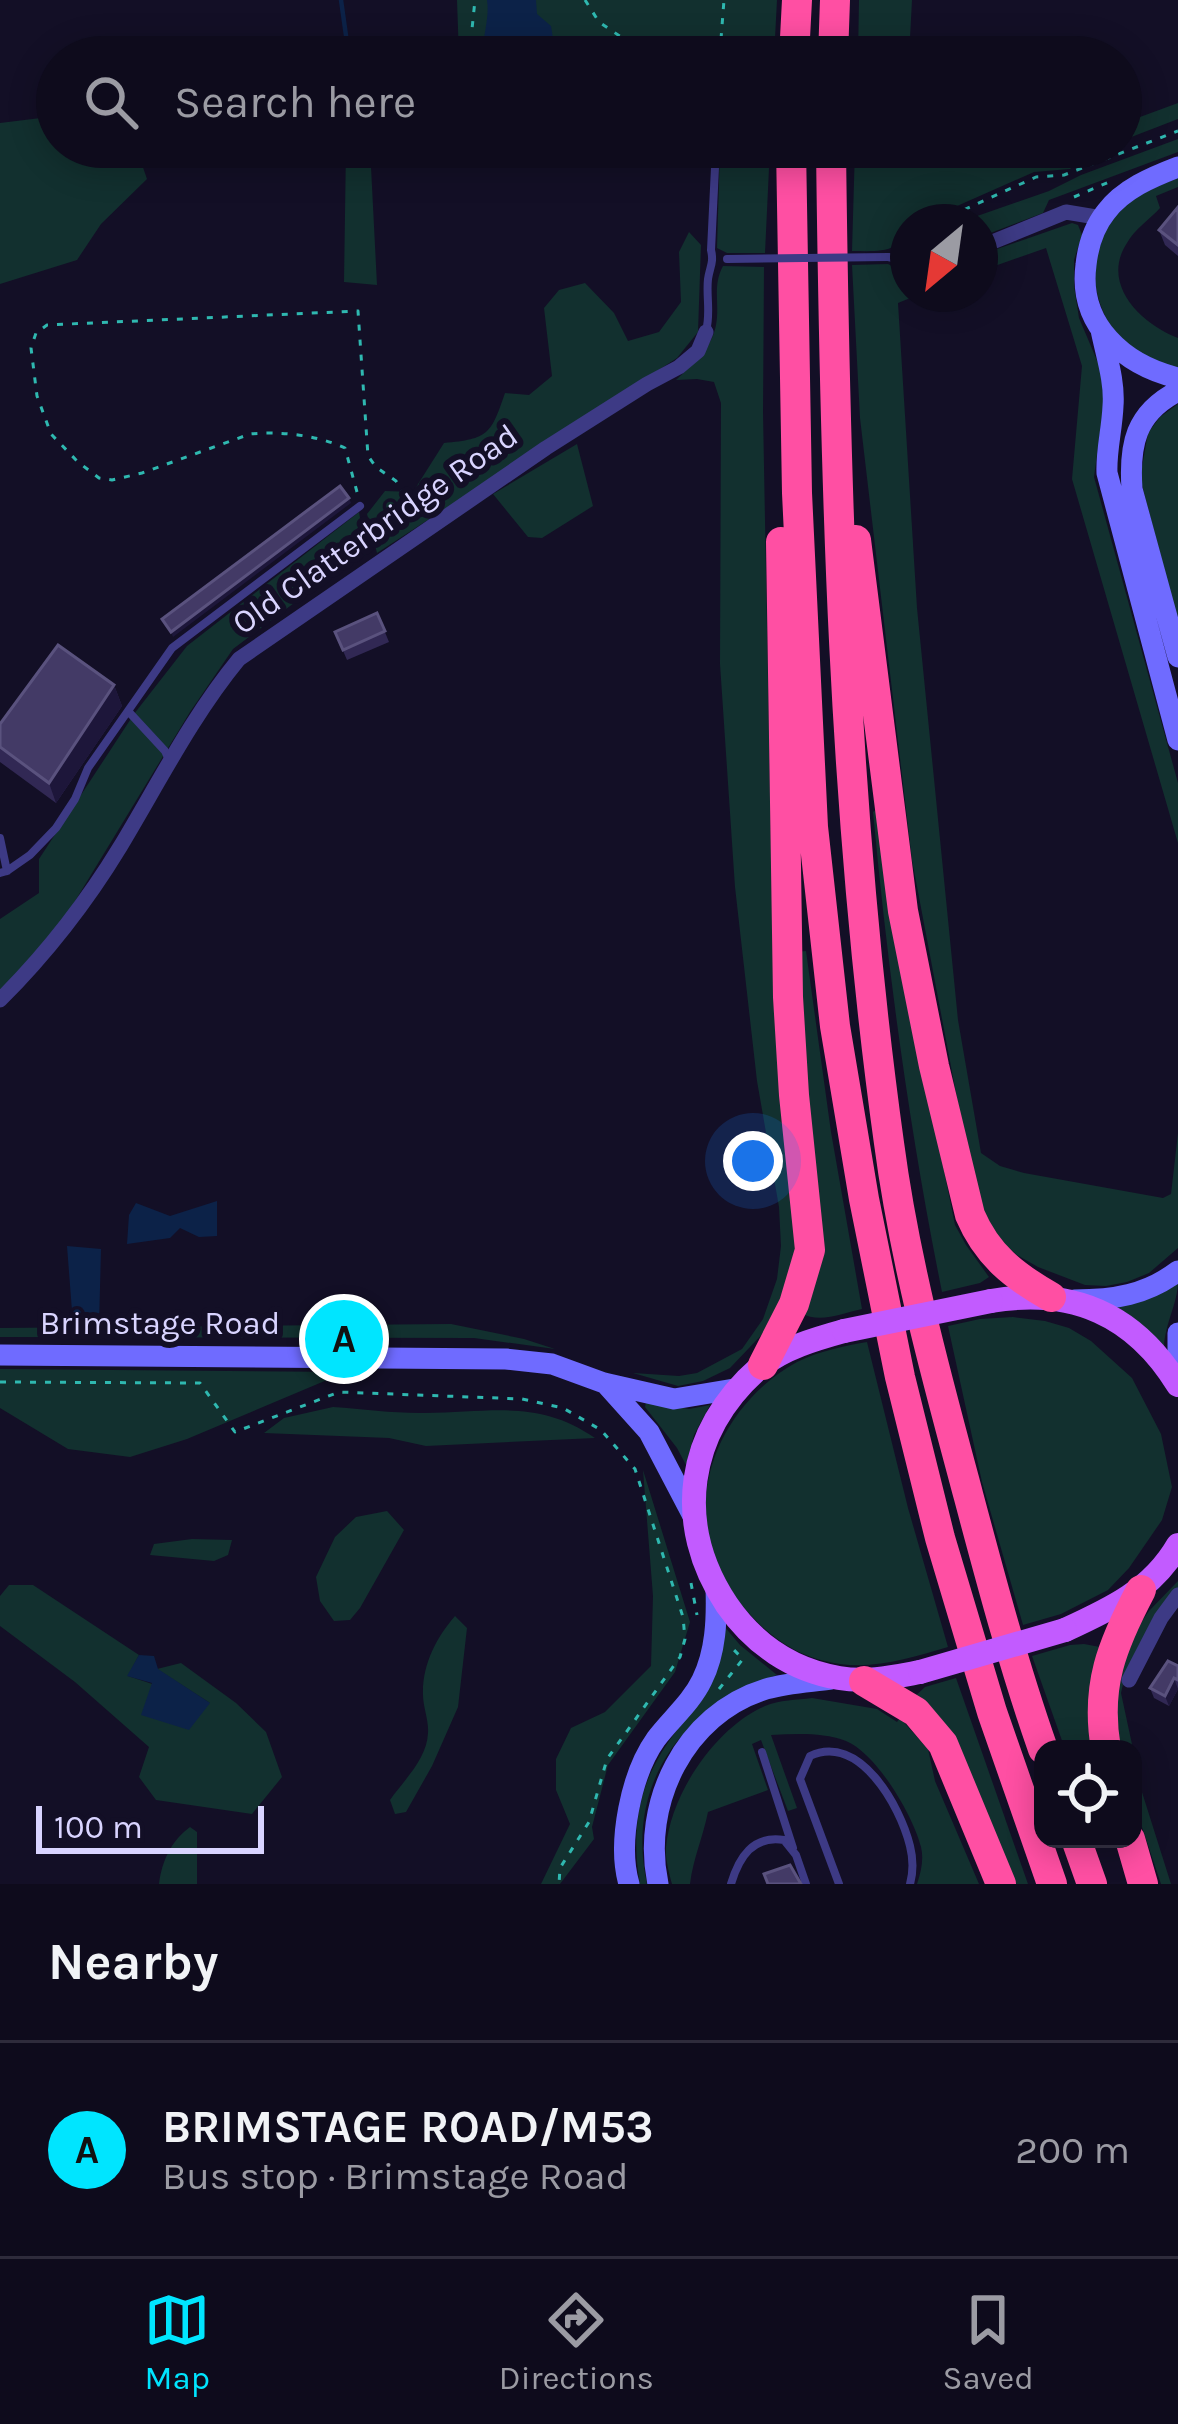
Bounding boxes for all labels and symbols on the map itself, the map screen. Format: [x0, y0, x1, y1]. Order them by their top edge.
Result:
north arrow [890, 204, 998, 312]
street label: Old Clatterbridge Road [225, 416, 525, 642]
your location [723, 1131, 783, 1191]
pin: A [305, 1294, 383, 1384]
street label: Brimstage Road [40, 1304, 280, 1342]
scale bar [36, 1800, 264, 1853]

